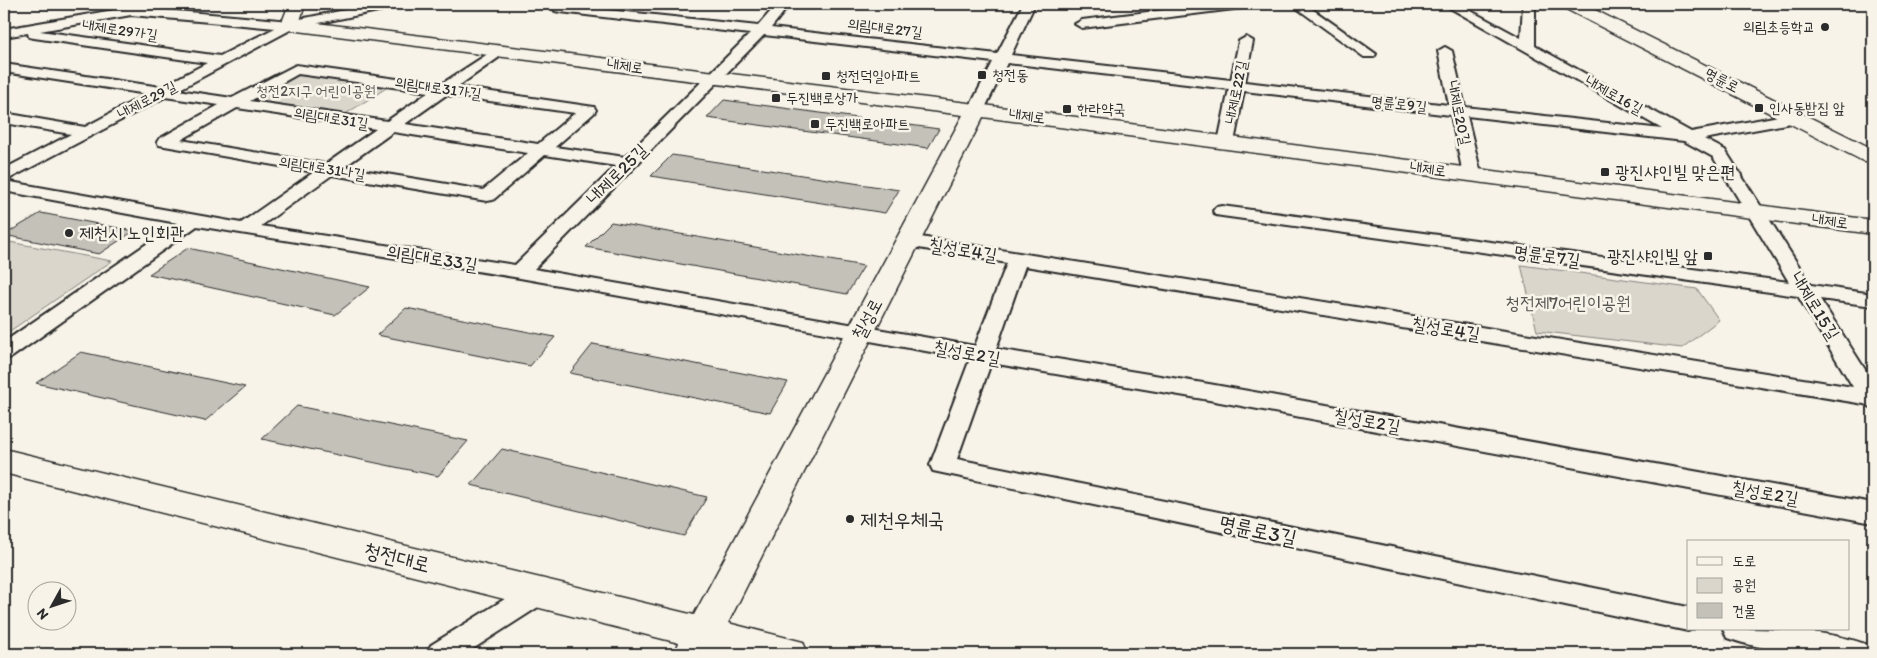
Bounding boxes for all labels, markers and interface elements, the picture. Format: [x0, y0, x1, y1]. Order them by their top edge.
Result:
street label: 의림대로27길 [846, 14, 924, 42]
street label: 내제로29가길 [81, 16, 159, 44]
place label: 의림초등학교 [1743, 18, 1815, 36]
marker: 의림초등학교 [1819, 21, 1831, 33]
street label: 내제로 [606, 55, 644, 77]
street label: 내제로22길 [1221, 59, 1251, 125]
street label: 명륜로 [1702, 64, 1742, 96]
place label: 청전동 [992, 66, 1028, 84]
place label: 청전덕일아파트 [836, 67, 921, 85]
marker: 청전동 [976, 69, 988, 81]
marker: 청전덕일아파트 [820, 70, 832, 82]
street label: 내제로16길 [1582, 72, 1646, 118]
street label: 의림대로31가길 [393, 73, 483, 103]
street label: 내제로29길 [115, 77, 179, 123]
street label: 내제로20길 [1443, 79, 1475, 147]
park label: 청전2지구 어린이공원 [256, 82, 376, 100]
place label: 두진백로상가 [786, 89, 858, 107]
marker: 두진백로상가 [770, 92, 782, 104]
street label: 명륜로9길 [1370, 92, 1428, 116]
place label: 인사동밥집 앞 [1769, 99, 1845, 117]
place label: 한라약국 [1077, 100, 1125, 118]
marker: 인사동밥집 앞 [1753, 102, 1765, 114]
street label: 의림대로31길 [292, 103, 370, 133]
marker: 한라약국 [1061, 103, 1073, 115]
street label: 내제로 [1008, 105, 1046, 127]
place label: 두진백로아파트 [825, 115, 910, 133]
marker: 두진백로아파트 [809, 118, 821, 130]
street label: 내제로25길 [582, 139, 652, 209]
street label: 의림대로31나길 [277, 152, 367, 184]
street label: 내제로 [1409, 158, 1447, 180]
place label: 광진샤인빌 맞은편 [1615, 161, 1735, 183]
marker: 광진샤인빌 맞은편 [1599, 166, 1611, 178]
street label: 내제로 [1811, 210, 1849, 232]
place label: 제천시 노인회관 [79, 222, 184, 244]
marker: 제천시 노인회관 [63, 227, 75, 239]
street label: 칠성로4길 [927, 234, 999, 266]
street label: 의림대로33길 [385, 240, 480, 276]
street label: 명륜로7길 [1512, 240, 1582, 272]
place label: 광진샤인빌 앞 [1607, 245, 1699, 267]
marker: 광진샤인빌 앞 [1702, 250, 1714, 262]
street label: 내제로15길 [1786, 268, 1845, 344]
park label: 청전제7어린이공원 [1506, 292, 1630, 314]
street label: 칠성로 [847, 295, 887, 343]
street label: 칠성로4길 [1410, 313, 1482, 345]
street label: 칠성로2길 [932, 336, 1003, 370]
street label: 칠성로2길 [1332, 404, 1403, 438]
street label: 칠성로2길 [1730, 476, 1801, 510]
place label: 제천우체국 [860, 507, 945, 532]
street label: 명륜로3길 [1217, 510, 1299, 550]
marker: 제천우체국 [844, 513, 856, 525]
street label: 청전대로 [361, 537, 433, 577]
legend [1687, 540, 1850, 630]
text: 도로 [1732, 552, 1756, 570]
text: 공원 [1732, 576, 1756, 594]
north arrow [28, 580, 78, 630]
text: 건물 [1732, 602, 1756, 620]
text: N [33, 605, 52, 623]

